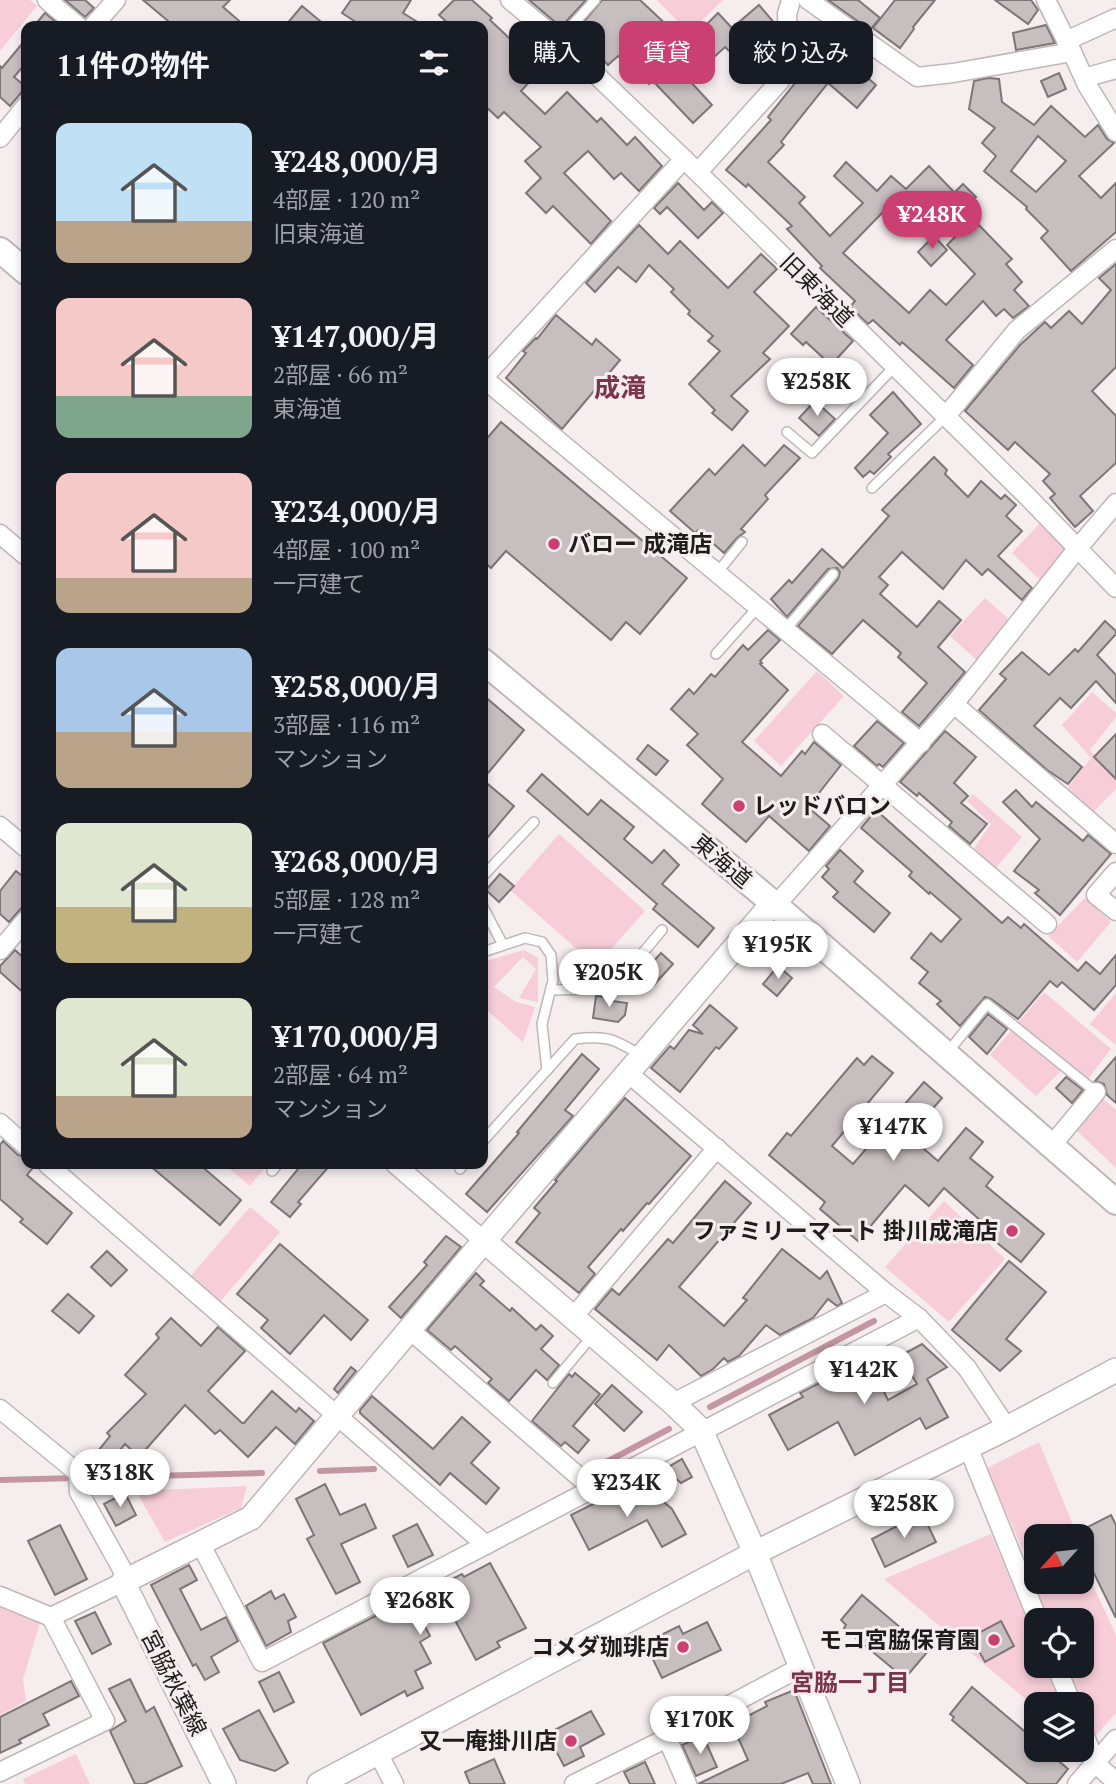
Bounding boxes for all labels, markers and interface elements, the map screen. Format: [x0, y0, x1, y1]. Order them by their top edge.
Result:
chip: 購入 [509, 21, 605, 84]
chip: 賃貸 [619, 21, 715, 84]
chip: 絞り込み [729, 21, 873, 84]
icon: filters [415, 44, 453, 82]
text: 11件の物件 [56, 45, 210, 85]
text: ¥248,000/月 [273, 141, 441, 181]
icon: home [112, 151, 196, 235]
text: 4部屋 · 120 m² [273, 184, 420, 215]
pin: ¥248K [883, 191, 981, 251]
text: ¥248K [898, 198, 966, 229]
text: 旧東海道 [273, 218, 365, 249]
street label: 旧東海道 [774, 246, 861, 333]
text: ¥147,000/月 [273, 316, 440, 356]
icon: home [112, 326, 196, 410]
pin: ¥258K [768, 358, 866, 418]
text: 2部屋 · 66 m² [273, 359, 408, 390]
text: ¥258K [783, 365, 851, 396]
district label: 成滝 [594, 370, 646, 404]
text: 東海道 [273, 393, 342, 424]
text: ¥234,000/月 [273, 491, 441, 531]
icon: home [112, 501, 196, 585]
place label: バロー 成滝店 [568, 528, 712, 559]
text: 4部屋 · 100 m² [273, 534, 420, 565]
marker: バロー 成滝店 [546, 536, 562, 552]
text: 一戸建て [273, 568, 365, 599]
text: ¥258,000/月 [273, 666, 441, 706]
icon: home [112, 676, 196, 760]
text: 3部屋 · 116 m² [273, 709, 420, 740]
text: マンション [273, 743, 388, 774]
place label: レッドバロン [753, 790, 891, 821]
marker: レッドバロン [731, 798, 747, 814]
street label: 東海道 [686, 827, 759, 895]
text: ¥268,000/月 [273, 841, 441, 881]
icon: home [112, 851, 196, 935]
text: 5部屋 · 128 m² [273, 884, 420, 915]
text: 一戸建て [273, 918, 365, 949]
pin: ¥195K [729, 922, 827, 981]
text: ¥195K [744, 928, 812, 959]
pin: ¥205K [560, 950, 658, 1009]
text: ¥205K [575, 956, 643, 987]
text: ¥170,000/月 [273, 1016, 441, 1056]
icon: home [112, 1026, 196, 1110]
text: 2部屋 · 64 m² [273, 1059, 408, 1090]
text: マンション [273, 1093, 388, 1124]
pin: ¥147K [844, 1104, 942, 1163]
text: ¥147K [859, 1110, 927, 1141]
place label: ファミリーマート 掛川成滝店 [693, 1215, 998, 1246]
marker: ファミリーマート 掛川成滝店 [1004, 1223, 1020, 1239]
pin: ¥142K [815, 1346, 913, 1406]
text: ¥142K [830, 1353, 898, 1384]
pin: ¥318K [71, 1450, 169, 1509]
text: ¥318K [86, 1456, 154, 1487]
pin: ¥234K [578, 1460, 676, 1519]
text: ¥234K [593, 1466, 661, 1497]
pin: ¥258K [855, 1480, 953, 1540]
text: ¥258K [870, 1487, 938, 1518]
north arrow [1024, 1524, 1094, 1594]
map controls [1024, 1524, 1094, 1762]
pin: ¥268K [371, 1578, 469, 1637]
text: ¥268K [386, 1584, 454, 1615]
button: locate [1024, 1608, 1094, 1678]
place label: モコ宮脇保育園 [819, 1624, 980, 1655]
street label: 宮脇秋葉線 [135, 1625, 214, 1741]
place label: コメダ珈琲店 [531, 1631, 669, 1662]
marker: モコ宮脇保育園 [986, 1632, 1002, 1648]
marker: コメダ珈琲店 [675, 1639, 691, 1655]
district label: 宮脇一丁目 [790, 1666, 910, 1698]
button: layers [1024, 1692, 1094, 1762]
pin: ¥170K [651, 1696, 749, 1756]
text: ¥170K [666, 1703, 734, 1734]
place label: 又一庵掛川店 [419, 1725, 557, 1756]
marker: 又一庵掛川店 [563, 1733, 579, 1749]

